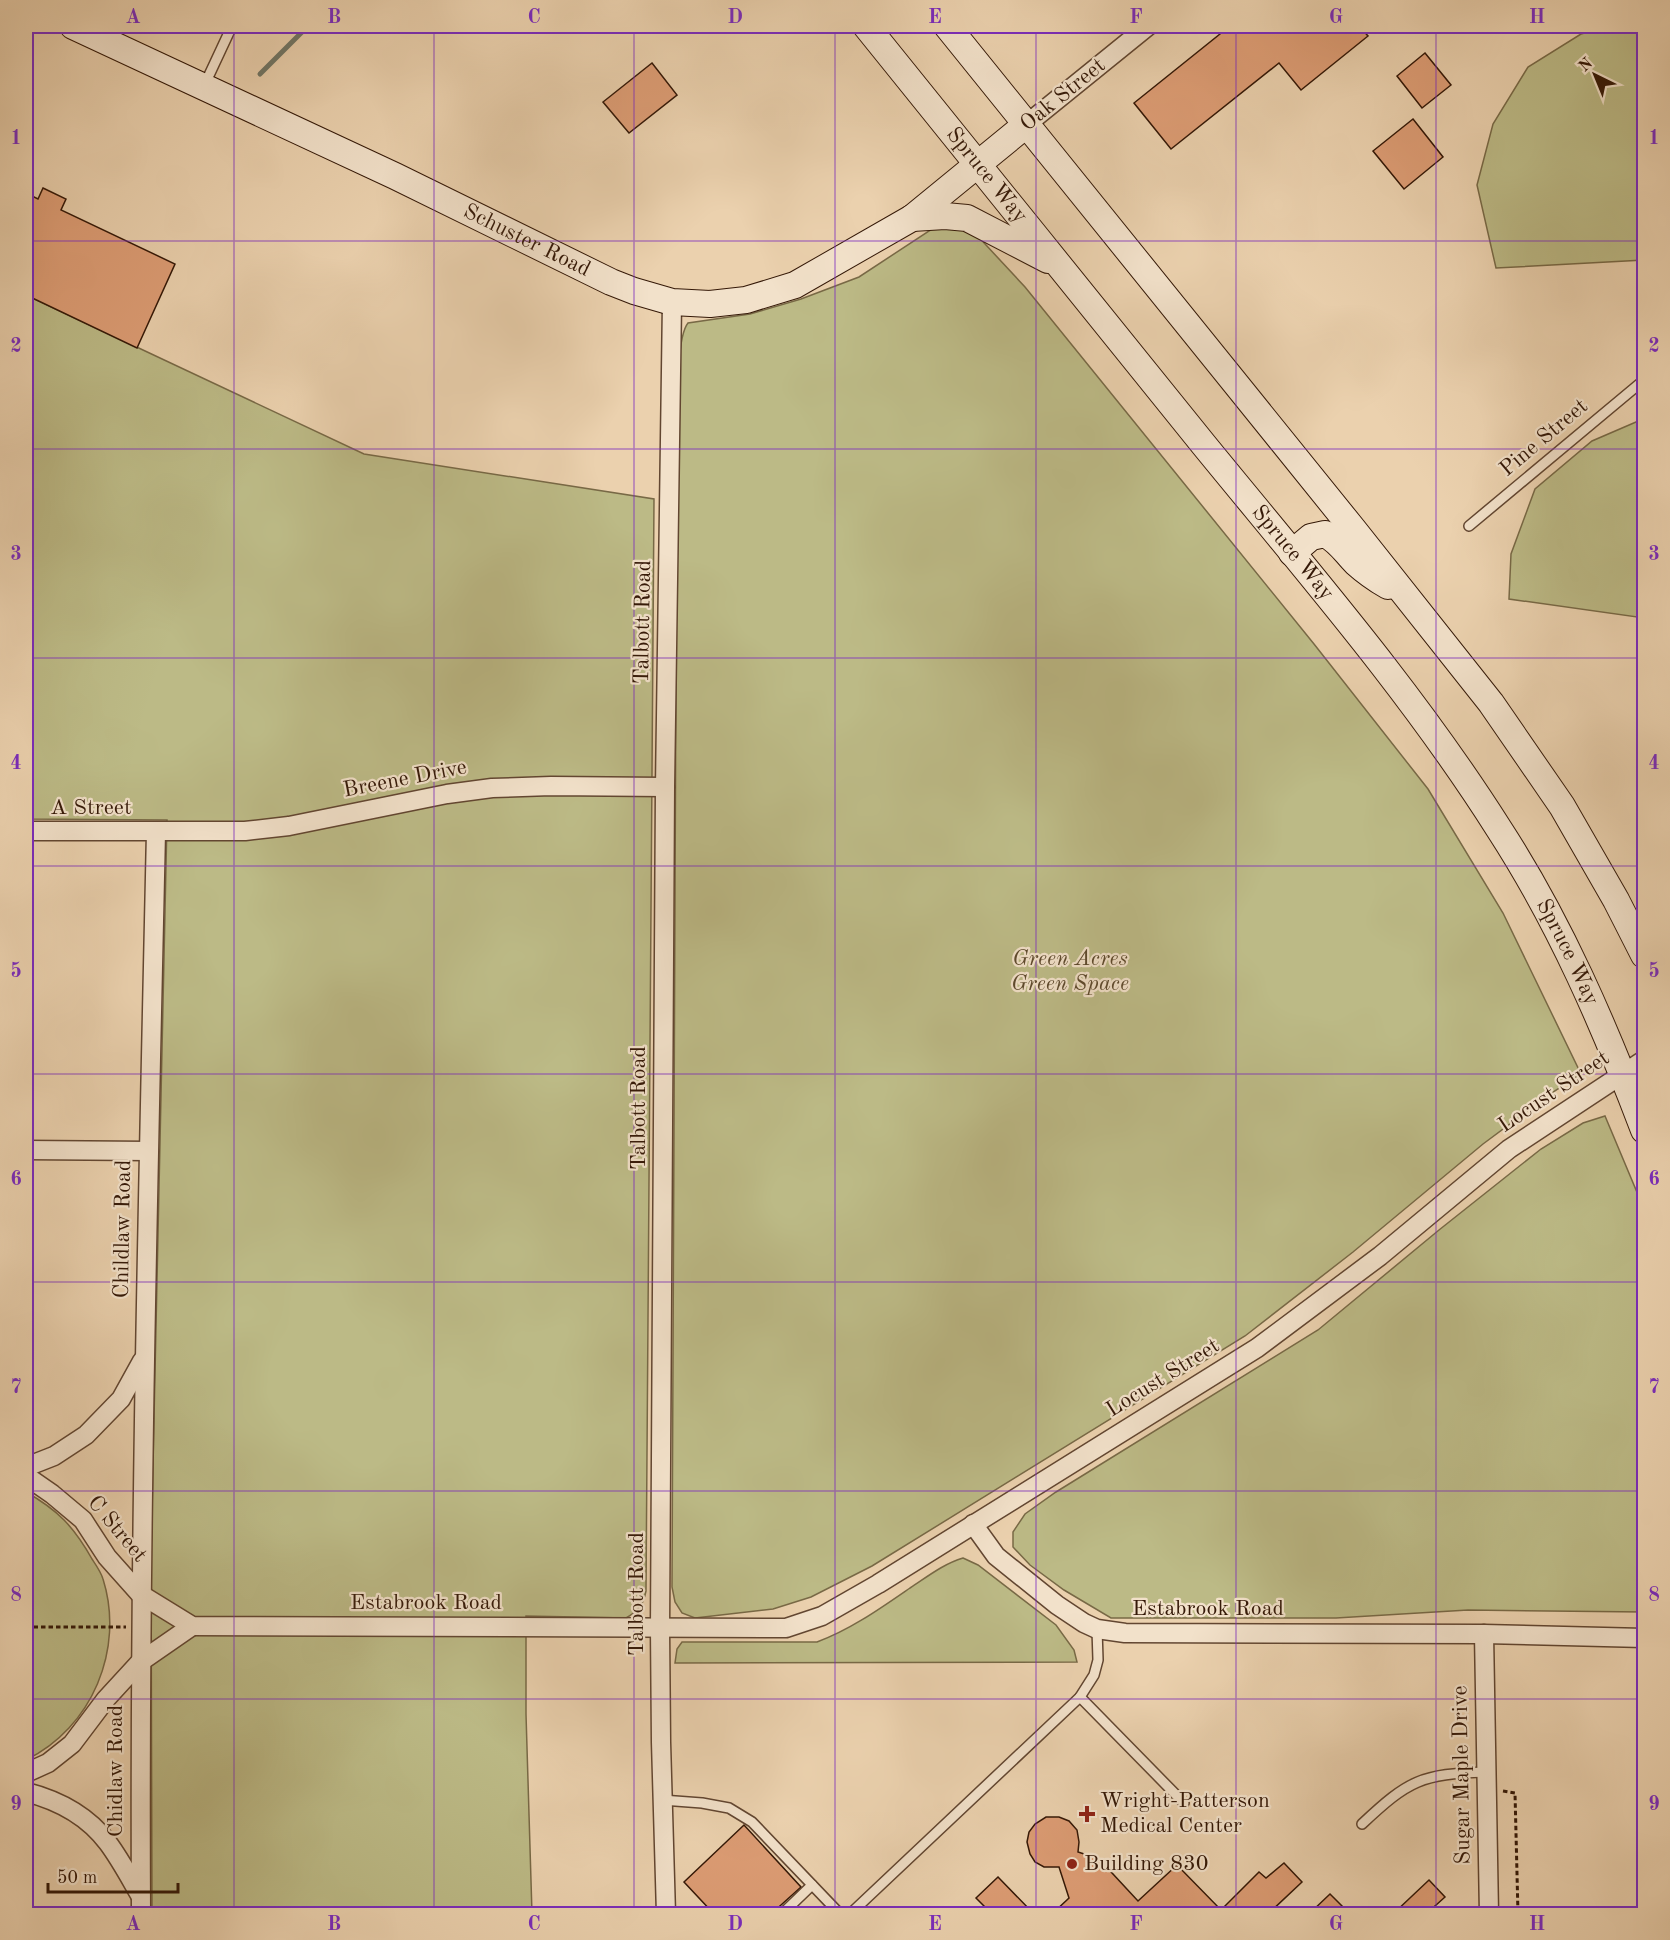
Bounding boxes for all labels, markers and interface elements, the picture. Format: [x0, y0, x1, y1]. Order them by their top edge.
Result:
text: A [125, 8, 141, 28]
text: B [327, 8, 341, 28]
text: C [527, 8, 541, 28]
text: D [727, 8, 743, 28]
text: E [928, 8, 942, 28]
text: F [1129, 8, 1143, 28]
text: G [1329, 8, 1343, 28]
text: H [1529, 8, 1545, 28]
north arrow [1565, 45, 1625, 105]
street label: Oak Street [1016, 54, 1110, 136]
text: N [1576, 55, 1597, 76]
street label: Spruce Way [942, 123, 1032, 228]
text: 1 [10, 129, 22, 149]
text: 1 [1648, 129, 1660, 149]
street label: Schuster Road [460, 200, 594, 281]
text: 2 [10, 337, 22, 357]
text: 2 [1648, 337, 1660, 357]
street label: Pine Street [1496, 395, 1592, 481]
street label: Spruce Way [1247, 501, 1338, 605]
text: 3 [10, 545, 22, 565]
text: 3 [1648, 545, 1660, 565]
street label: Talbott Road [631, 560, 655, 684]
text: 4 [10, 754, 22, 774]
text: 4 [1648, 754, 1660, 774]
street label: Breene Drive [341, 756, 469, 802]
street label: A Street [50, 797, 132, 819]
street label: Spruce Way [1532, 895, 1603, 1009]
park label: Green Acres Green Space [1011, 948, 1129, 995]
text: 5 [10, 961, 22, 982]
text: 5 [1648, 961, 1660, 982]
street label: Talbott Road [628, 1046, 650, 1170]
street label: Locust Street [1494, 1047, 1614, 1137]
street label: Childlaw Road [111, 1160, 135, 1298]
text: 6 [10, 1170, 22, 1190]
text: 6 [1648, 1170, 1660, 1190]
street label: Locust Street [1103, 1335, 1223, 1421]
text: 7 [10, 1378, 22, 1398]
text: 7 [1648, 1378, 1660, 1398]
street label: C Street [83, 1492, 151, 1566]
street label: Talbott Road [626, 1532, 648, 1656]
text: 8 [10, 1586, 22, 1606]
text: 8 [1648, 1586, 1660, 1606]
street label: Estabrook Road [350, 1592, 502, 1614]
street label: Estabrook Road [1132, 1598, 1284, 1620]
street label: Sugar Maple Drive [1449, 1685, 1475, 1865]
street label: Chidlaw Road [105, 1705, 127, 1837]
place label: Wright-Patterson Medical Center [1100, 1790, 1270, 1837]
text: 9 [10, 1795, 22, 1815]
text: 9 [1648, 1795, 1660, 1815]
marker: Wright-Patterson Medical Center [1078, 1805, 1096, 1823]
place label: Building 830 [1084, 1853, 1208, 1875]
scale bar [48, 1856, 178, 1894]
marker: Building 830 [1065, 1857, 1079, 1871]
text: 50 m [57, 1869, 97, 1887]
text: A [125, 1915, 141, 1935]
text: B [327, 1915, 341, 1935]
text: C [527, 1915, 541, 1935]
text: D [727, 1915, 743, 1935]
text: E [928, 1915, 942, 1935]
text: F [1129, 1915, 1143, 1935]
text: G [1329, 1915, 1343, 1935]
text: H [1529, 1915, 1545, 1935]

